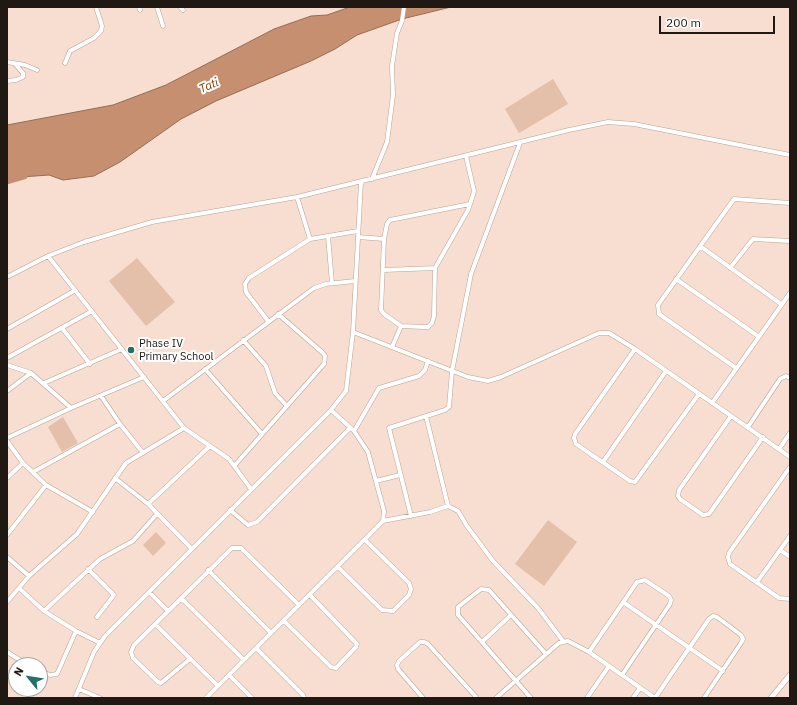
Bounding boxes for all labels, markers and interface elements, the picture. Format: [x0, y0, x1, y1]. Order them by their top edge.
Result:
scale bar [661, 8, 777, 34]
text: 200 m [666, 15, 701, 30]
water label: Tati [197, 75, 221, 97]
place label: Phase IV Primary School [139, 337, 214, 363]
marker: Phase IV Primary School [126, 345, 136, 355]
north arrow [8, 657, 48, 697]
text: N [10, 665, 27, 678]

